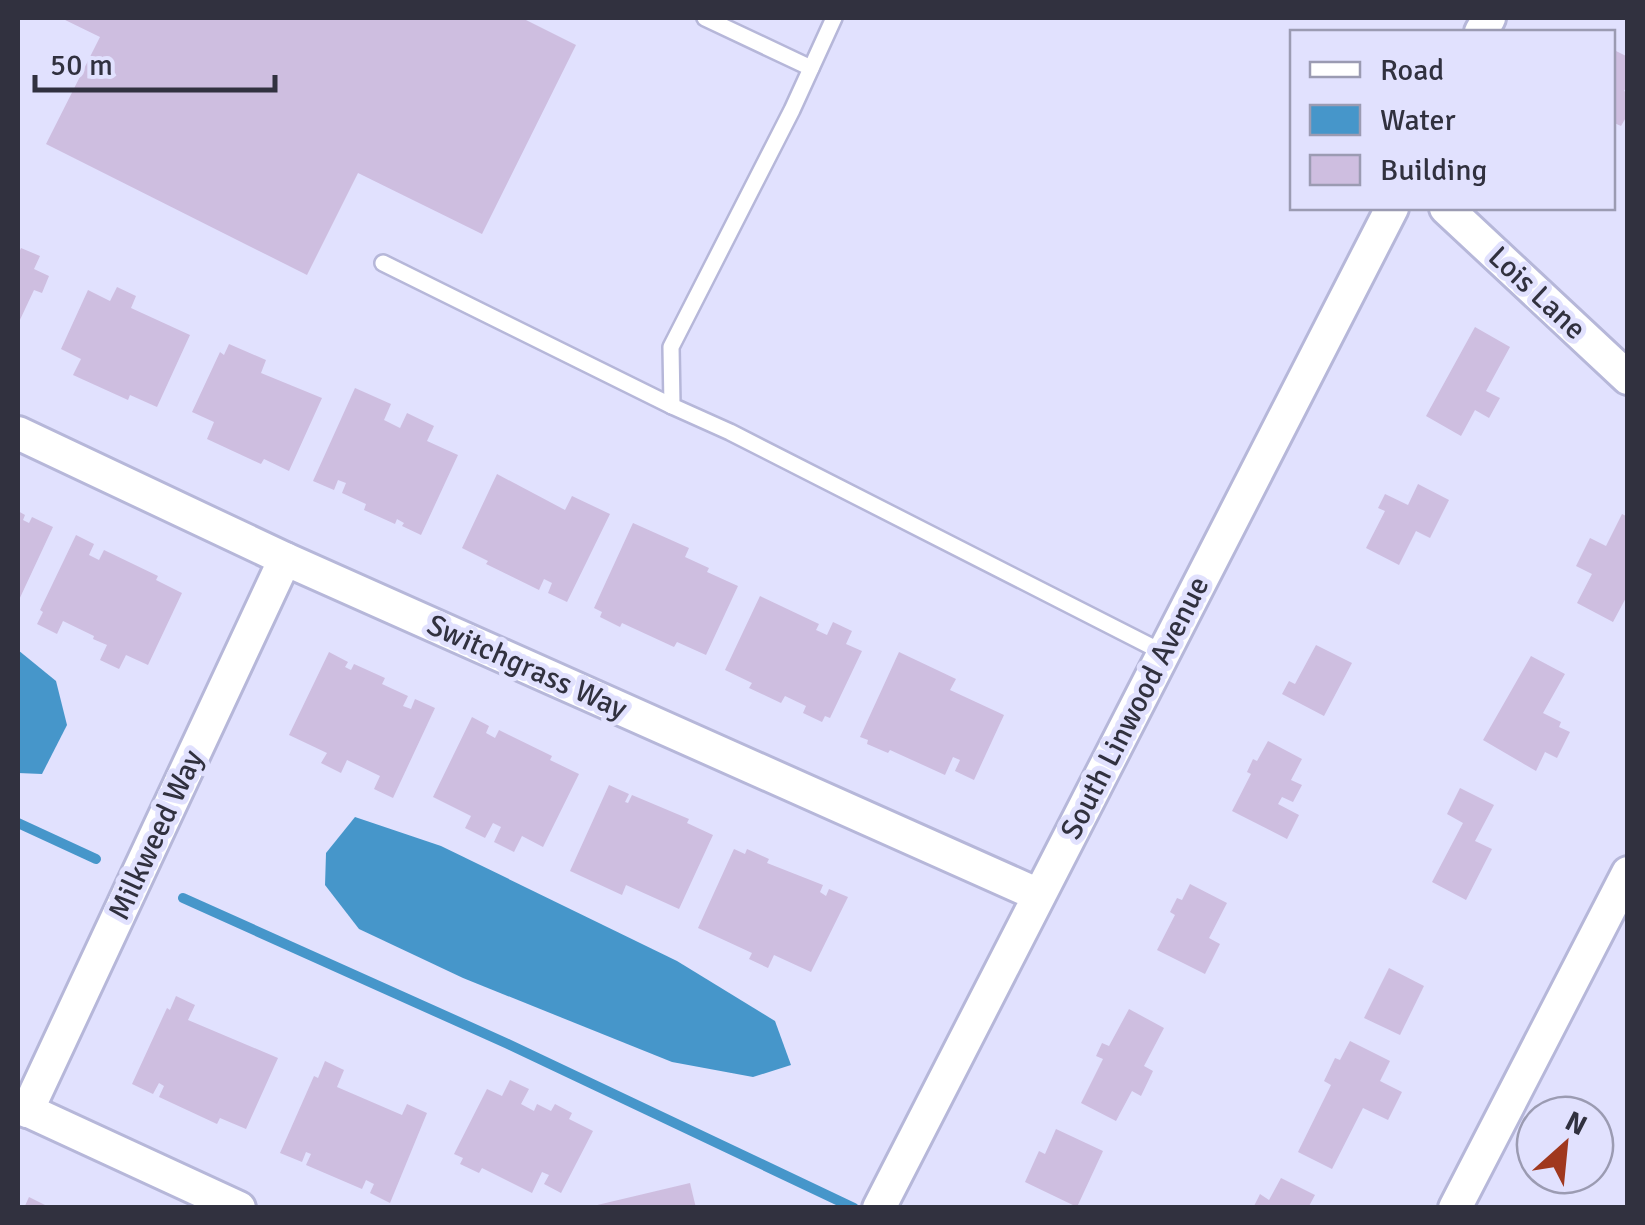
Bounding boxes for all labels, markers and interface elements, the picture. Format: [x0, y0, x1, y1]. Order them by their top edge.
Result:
scale bar [35, 30, 275, 92]
legend [1290, 30, 1615, 210]
text: 50 m [50, 47, 113, 84]
text: Road [1380, 52, 1444, 89]
text: Water [1380, 102, 1456, 139]
text: Building [1380, 152, 1487, 189]
street label: Lois Lane [1480, 238, 1594, 348]
street label: South Linwood Avenue [1053, 570, 1217, 846]
street label: Switchgrass Way [421, 606, 633, 728]
street label: Milkweed Way [101, 744, 211, 926]
north arrow [1515, 1095, 1615, 1195]
text: N [1559, 1104, 1592, 1143]

